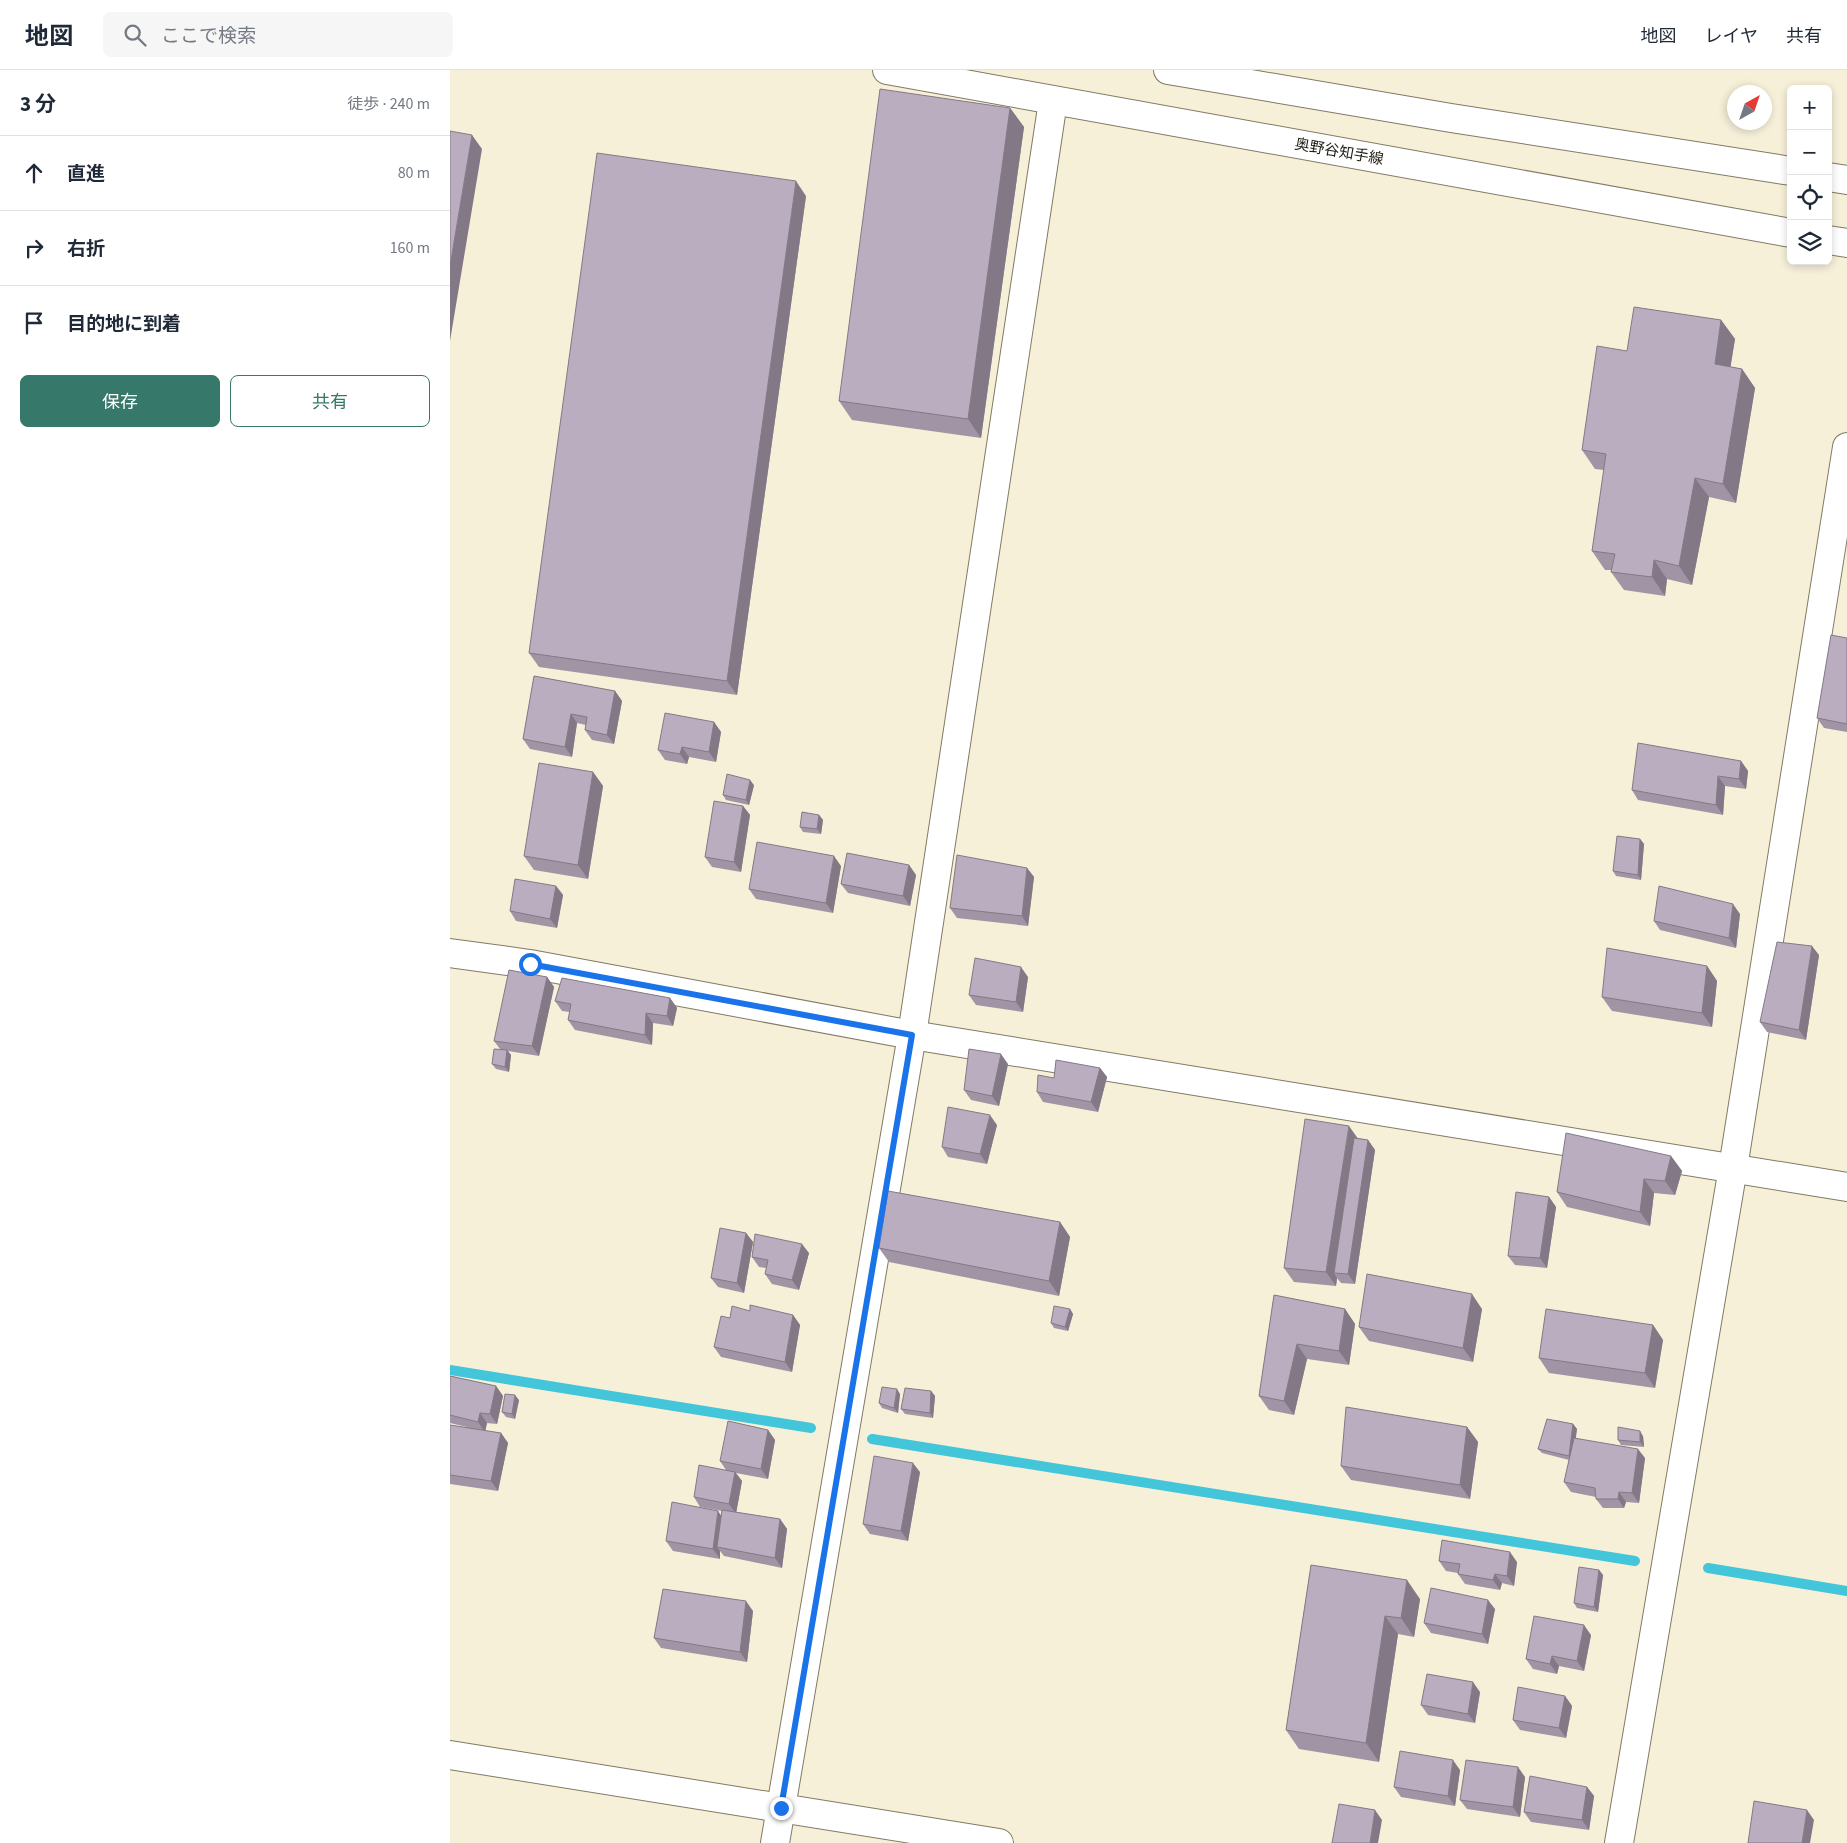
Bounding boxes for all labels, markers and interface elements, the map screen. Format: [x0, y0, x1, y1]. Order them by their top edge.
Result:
search box [103, 12, 453, 57]
text: 地図 [25, 19, 73, 54]
icon: search [121, 21, 149, 49]
text: ここで検索 [161, 23, 256, 50]
text: 地図 [1641, 24, 1677, 49]
text: レイヤ [1705, 24, 1758, 49]
text: 共有 [1786, 24, 1822, 49]
north arrow [1727, 85, 1772, 130]
map controls [1787, 85, 1832, 265]
button: + [1787, 85, 1832, 130]
text: 3 分 [20, 89, 56, 119]
text: 徒歩 · 240 m [347, 93, 430, 115]
button: − [1787, 130, 1832, 175]
street label: 奥野谷知手線 [1293, 134, 1385, 170]
icon: ahead [20, 159, 48, 187]
text: 直進 [67, 161, 105, 188]
text: 80 m [398, 162, 430, 184]
button: locate [1787, 175, 1832, 220]
button: layers [1787, 220, 1832, 265]
icon: right [20, 234, 48, 262]
text: 右折 [67, 236, 105, 263]
text: 160 m [390, 237, 430, 259]
icon: arrive [20, 309, 48, 337]
text: 目的地に到着 [67, 311, 181, 338]
button: 保存 [20, 375, 220, 427]
button: 共有 [230, 375, 430, 427]
route start [519, 953, 542, 976]
route end [770, 1797, 793, 1820]

